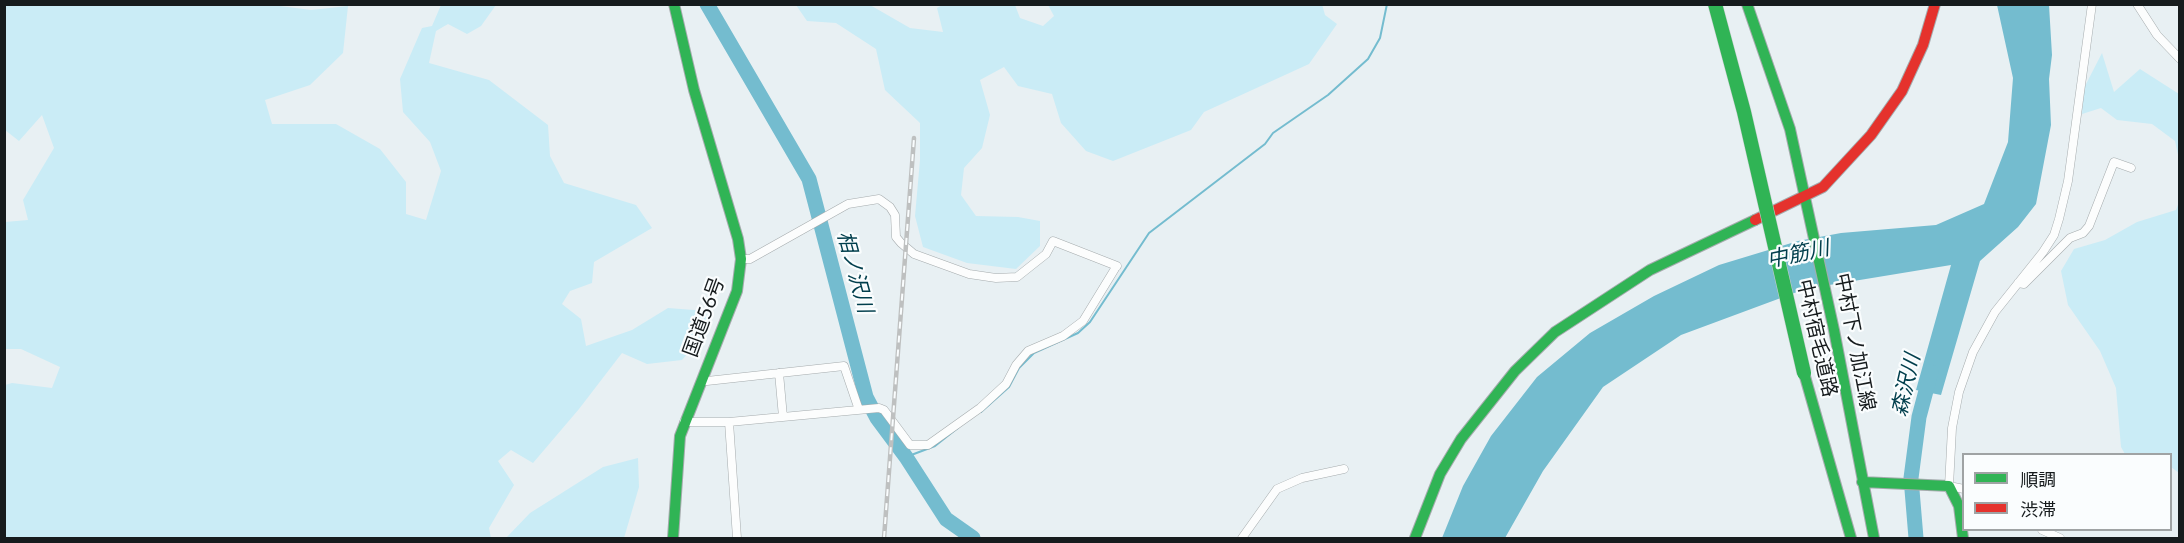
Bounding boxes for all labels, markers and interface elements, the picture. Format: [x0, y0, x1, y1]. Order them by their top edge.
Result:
water label: 相ノ沢川 [832, 228, 878, 316]
water label: 中筋川 [1765, 235, 1831, 273]
street label: 中村下ノ加江線 [1830, 271, 1880, 413]
street label: 国道56号 [678, 274, 730, 360]
street label: 中村宿毛道路 [1792, 277, 1842, 399]
water label: 森沢川 [1887, 351, 1925, 419]
legend [1962, 453, 2172, 531]
text: 順調 [2020, 468, 2056, 490]
text: 渋滞 [2020, 498, 2056, 520]

